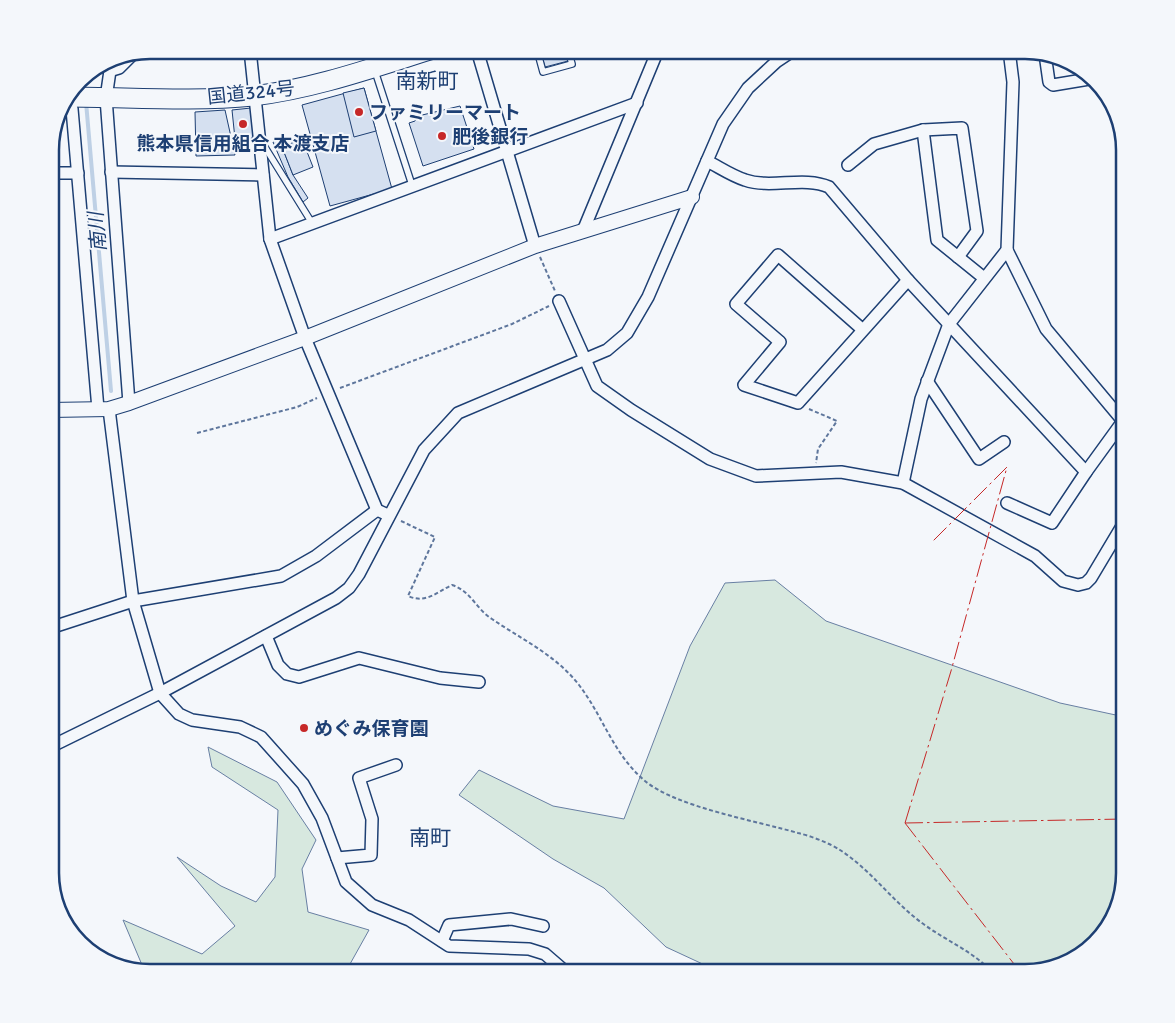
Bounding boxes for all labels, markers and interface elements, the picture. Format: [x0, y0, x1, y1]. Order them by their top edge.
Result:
district label: 南新町 [396, 68, 459, 94]
street label: 国道324号 [206, 76, 296, 110]
place label: ファミリーマート [369, 101, 521, 125]
marker: ファミリーマート [353, 106, 365, 118]
marker: 熊本県信用組合 本渡支店 [237, 118, 249, 130]
place label: 肥後銀行 [452, 125, 528, 149]
marker: 肥後銀行 [436, 130, 448, 142]
place label: 熊本県信用組合 本渡支店 [136, 132, 350, 156]
water label: 南川 [83, 209, 112, 253]
place label: めぐみ保育園 [314, 717, 429, 741]
marker: めぐみ保育園 [298, 722, 310, 734]
district label: 南町 [409, 825, 451, 851]

